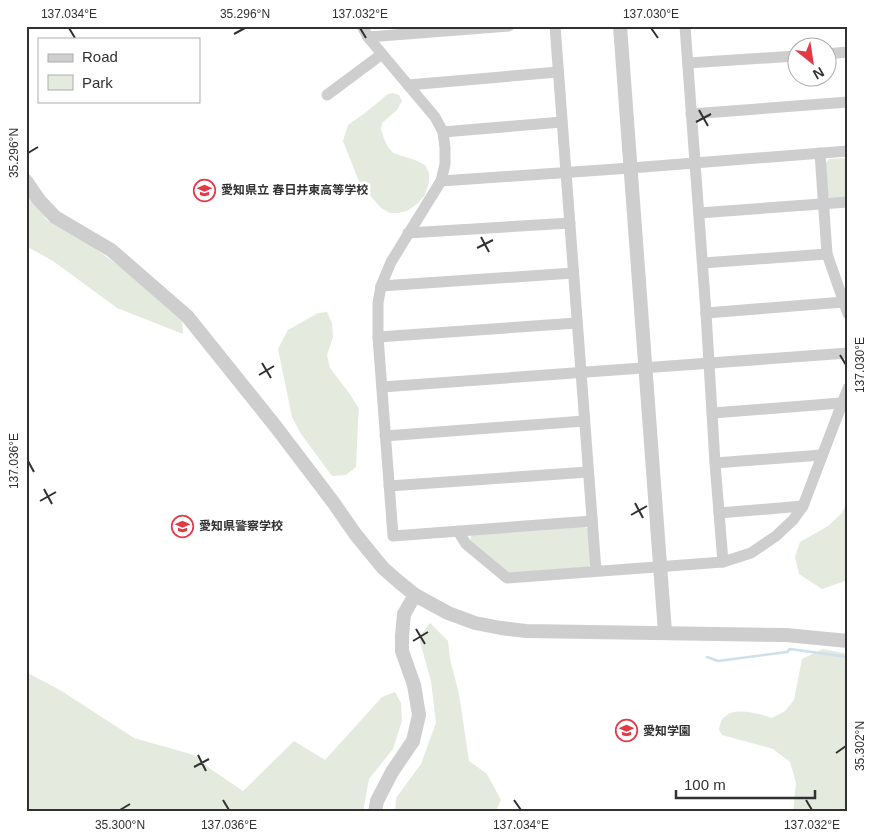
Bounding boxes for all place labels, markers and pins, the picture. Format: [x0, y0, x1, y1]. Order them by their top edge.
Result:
school or university icon: 愛知県立 春日井東高等学校 [193, 178, 217, 202]
place label: 愛知県立 春日井東高等学校 [221, 183, 368, 197]
school or university icon: 愛知県警察学校 [171, 514, 195, 538]
place label: 愛知県警察学校 [199, 519, 283, 533]
school or university icon: 愛知学園 [615, 719, 639, 743]
place label: 愛知学園 [643, 724, 691, 738]

